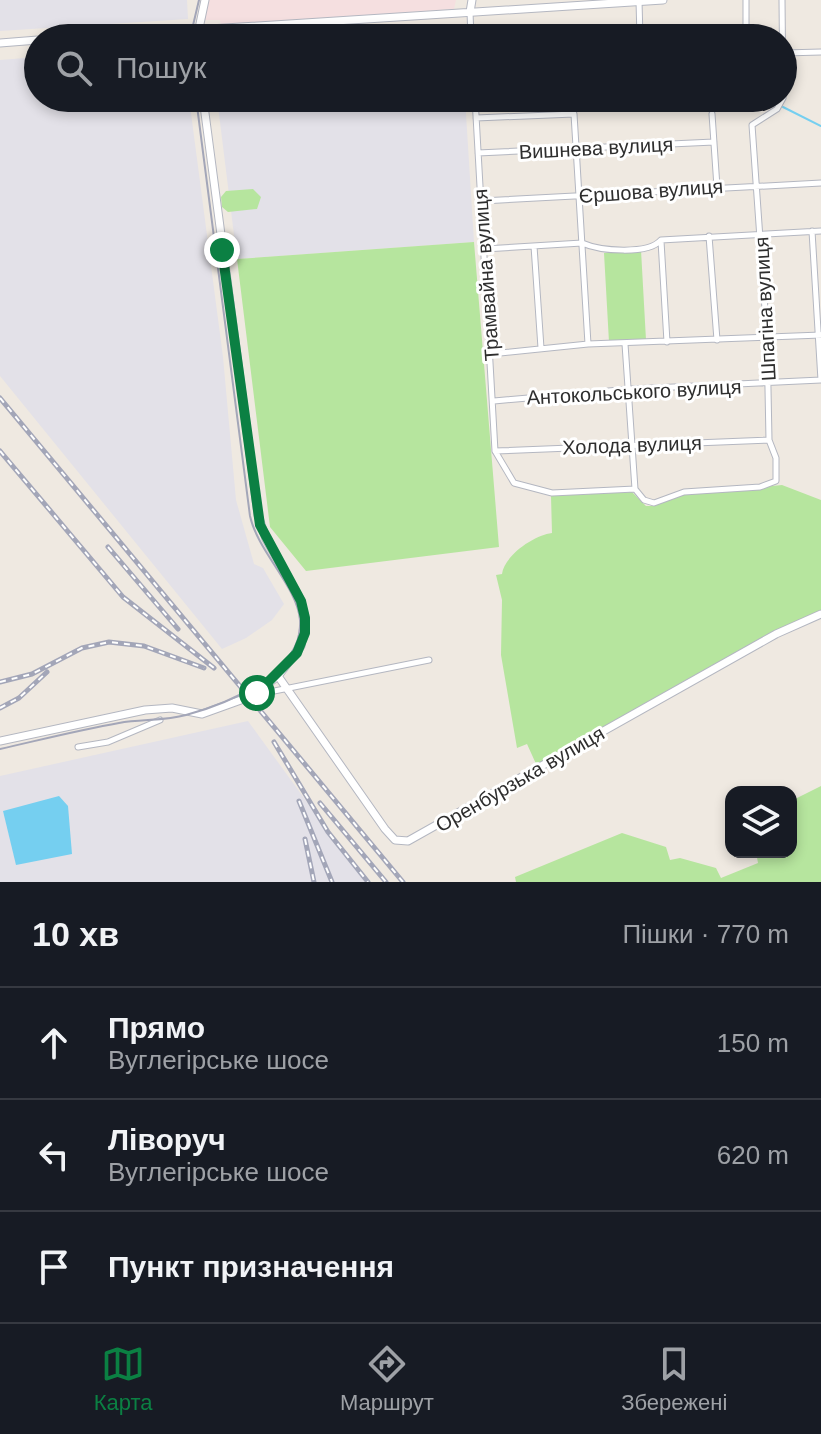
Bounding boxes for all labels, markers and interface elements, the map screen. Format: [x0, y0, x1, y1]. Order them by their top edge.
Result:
search box [24, 24, 797, 112]
icon: search [52, 46, 96, 90]
text: Пошук [116, 51, 206, 84]
street label: Вишнева вулиця [518, 133, 674, 163]
street label: Єршова вулиця [578, 175, 724, 207]
street label: Трамвайна вулиця [469, 188, 503, 362]
route end [204, 232, 240, 268]
street label: Шпагіна вулиця [750, 236, 780, 382]
street label: Антокольського вулиця [526, 375, 742, 409]
street label: Холода вулиця [562, 432, 702, 458]
route start [239, 675, 275, 711]
street label: Оренбурзька вулиця [432, 722, 608, 836]
map controls [725, 786, 797, 858]
button: layers [725, 786, 797, 858]
text: 10 хв [32, 915, 119, 953]
text: Пішки · 770 m [622, 919, 789, 949]
text: Прямо [108, 1011, 205, 1044]
icon: ahead [32, 1021, 76, 1065]
text: 150 m [717, 1028, 789, 1058]
text: Вуглегірське шосе [108, 1045, 329, 1075]
text: Ліворуч [108, 1123, 226, 1156]
icon: left [32, 1133, 76, 1177]
text: 620 m [717, 1140, 789, 1170]
text: Вуглегірське шосе [108, 1157, 329, 1187]
icon: arrive [32, 1245, 76, 1289]
text: Пункт призначення [108, 1250, 394, 1283]
tab: Карта [94, 1342, 153, 1416]
tab: Маршрут [340, 1342, 434, 1416]
tab: Збережені [621, 1342, 727, 1416]

